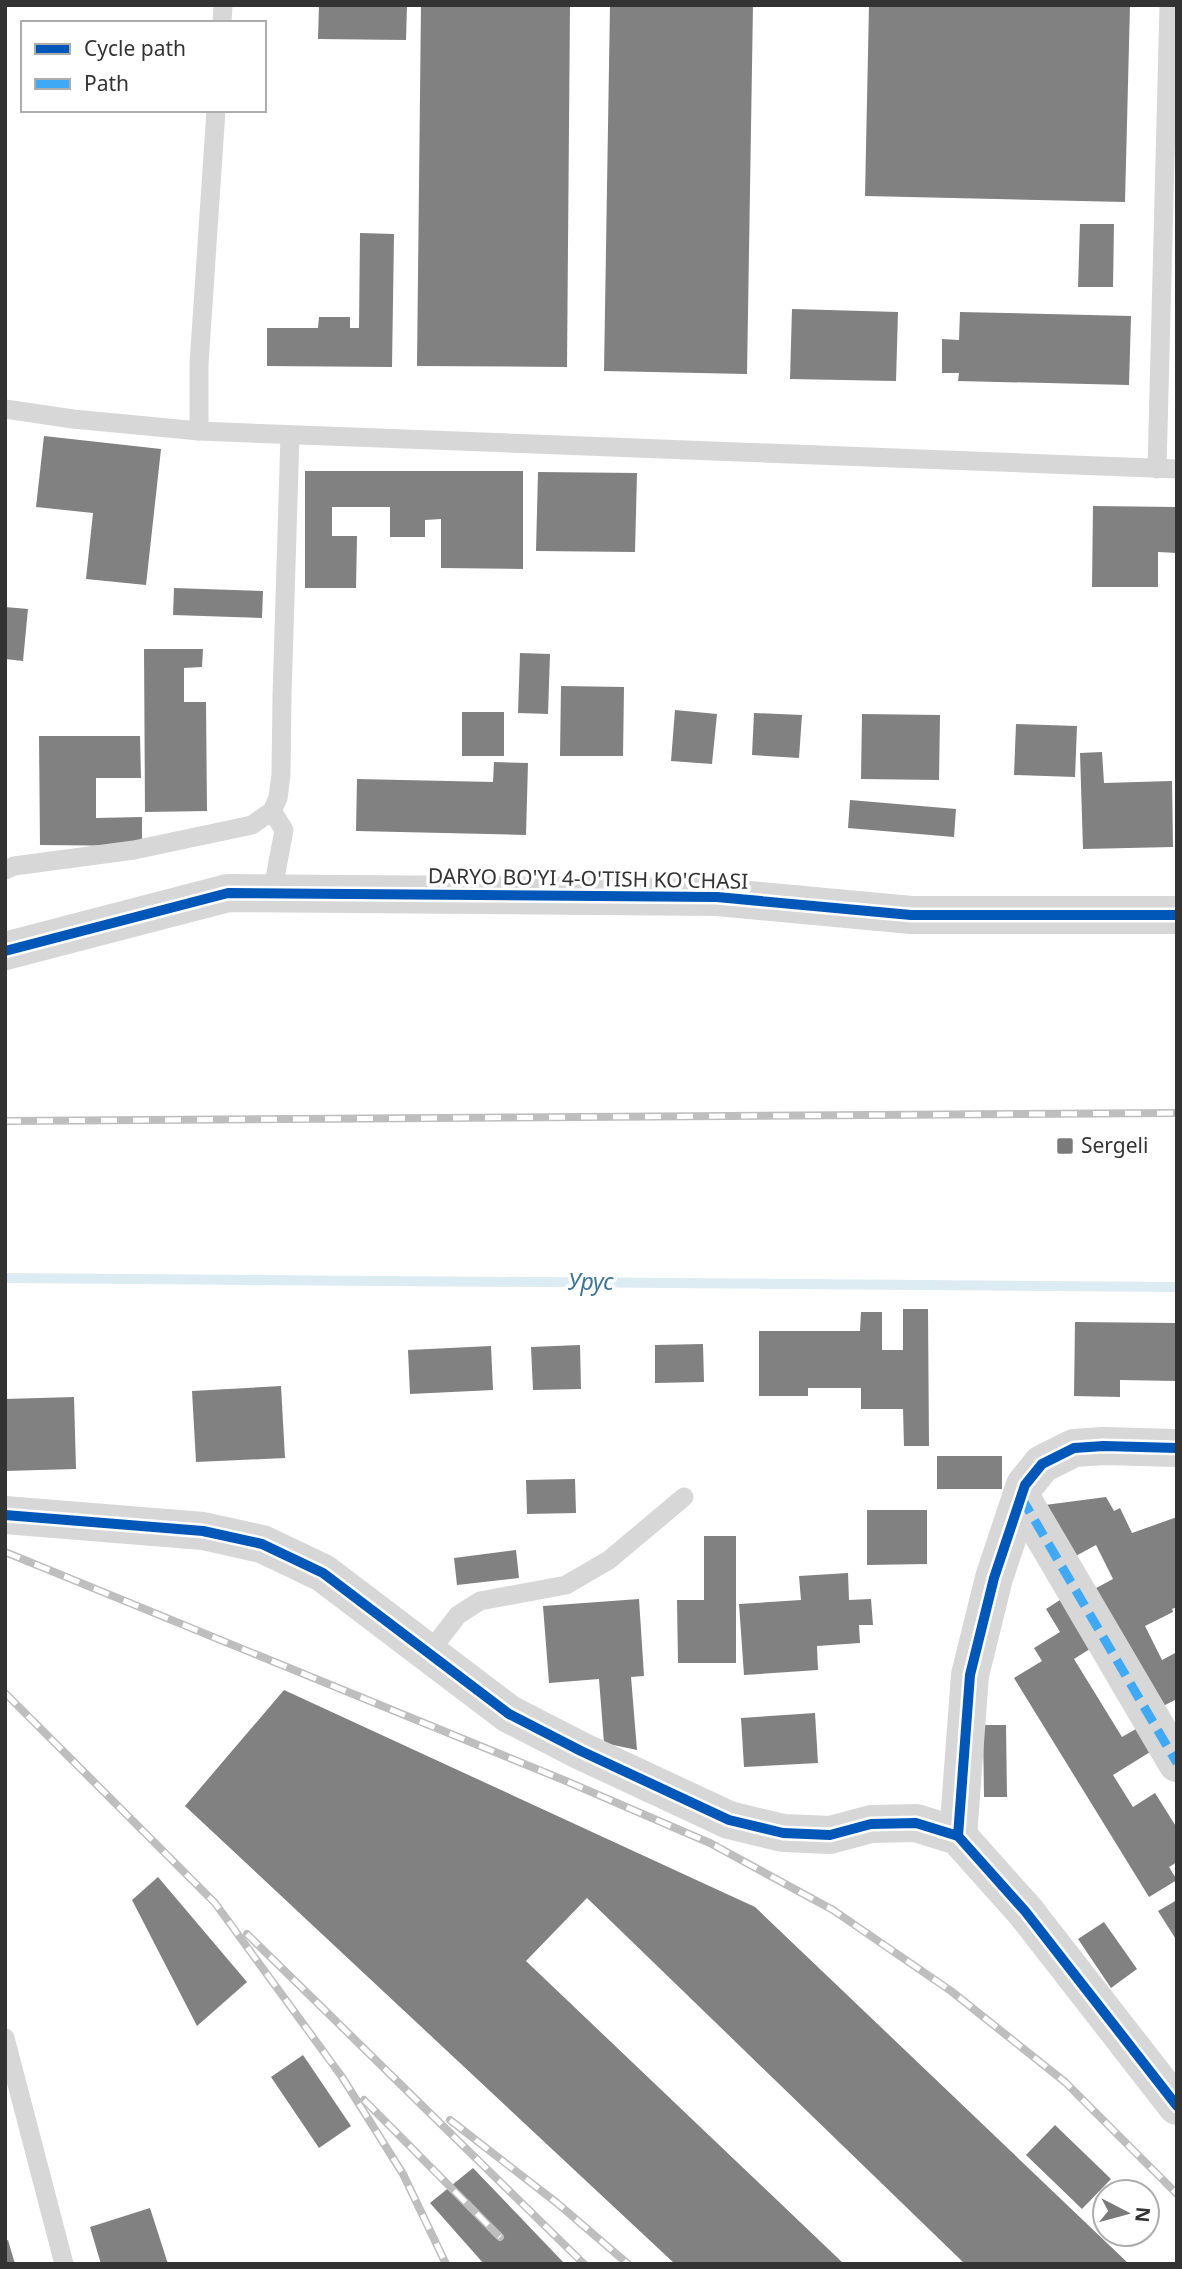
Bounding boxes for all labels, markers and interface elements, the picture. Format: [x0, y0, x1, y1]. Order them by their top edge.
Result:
legend [21, 21, 266, 112]
text: Cycle path [84, 34, 186, 62]
text: Path [84, 69, 129, 97]
street label: DARYO BO'YI 4-O'TISH KO'CHASI [428, 861, 748, 895]
place label: Sergeli [1081, 1131, 1148, 1159]
marker: Sergeli [1055, 1136, 1075, 1156]
water label: Урус [568, 1265, 614, 1297]
north arrow [1091, 2178, 1161, 2248]
text: N [1129, 2206, 1157, 2224]

